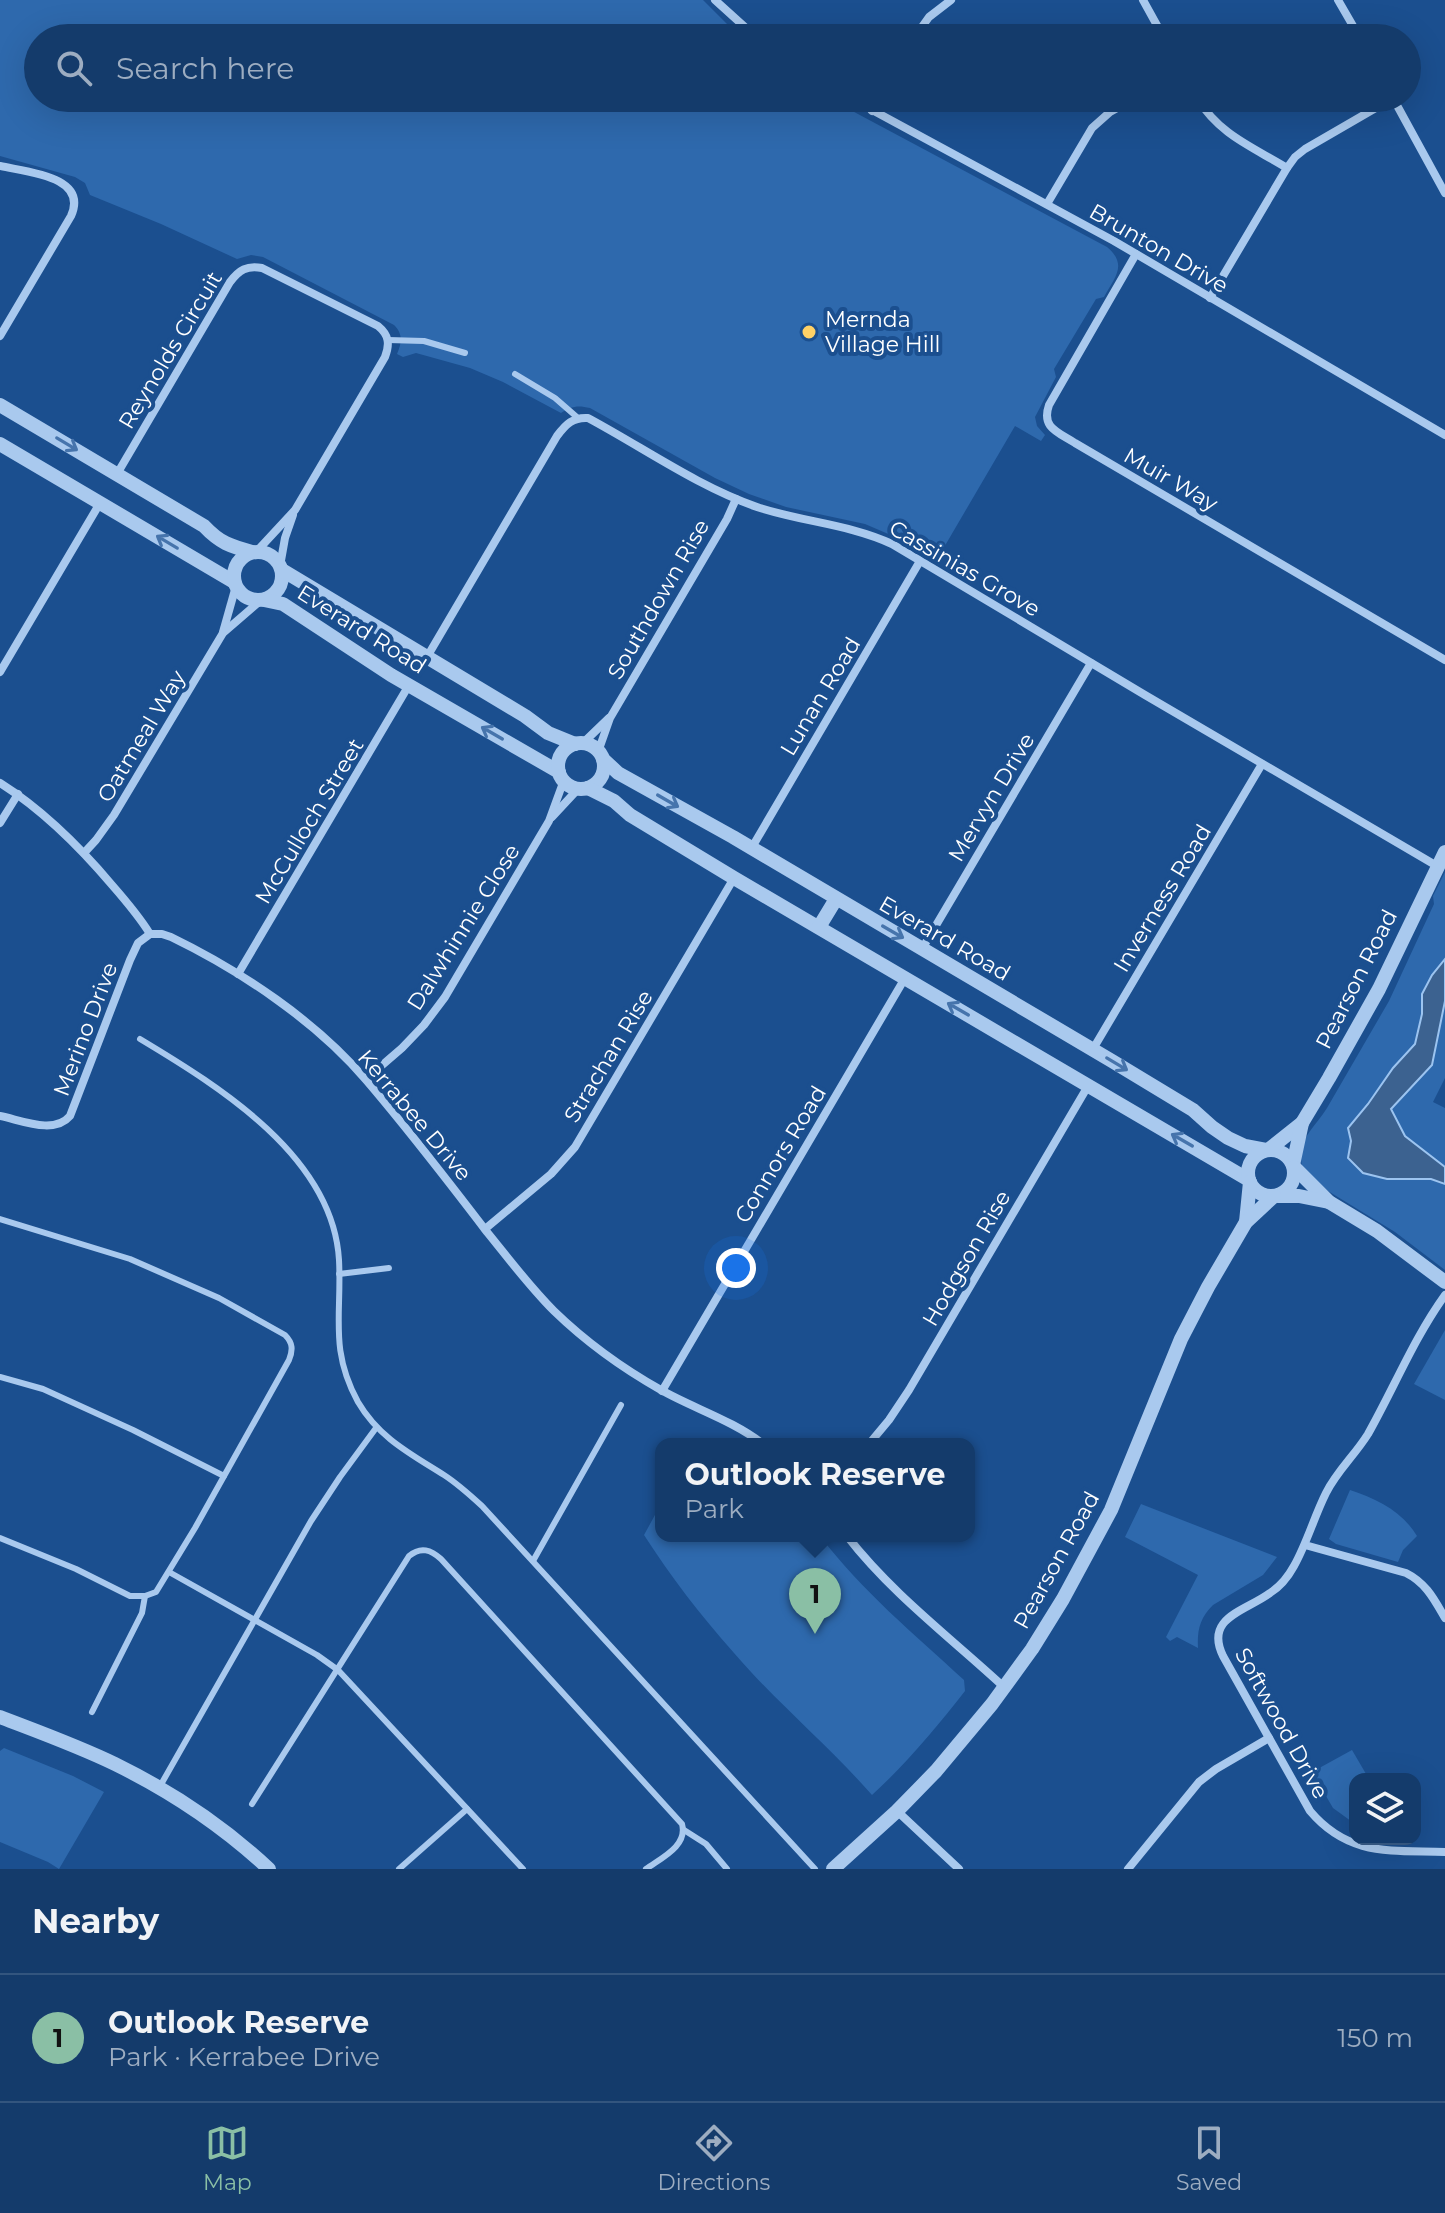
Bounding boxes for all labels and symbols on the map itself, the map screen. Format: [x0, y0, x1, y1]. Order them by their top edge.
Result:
street label: Brunton Drive [1085, 198, 1233, 299]
street label: Reynolds Circuit [113, 267, 228, 434]
place label: Mernda Village Hill [825, 306, 940, 358]
marker: Mernda Village Hill [800, 323, 818, 341]
one-way arrow [55, 437, 78, 453]
street label: Muir Way [1119, 442, 1223, 517]
street label: Cassinias Grove [884, 514, 1045, 623]
street label: Southdown Rise [602, 515, 715, 684]
one-way arrow [156, 534, 179, 550]
street label: Everard Road [292, 579, 431, 680]
street label: Lunan Road [774, 632, 866, 760]
street label: Oatmeal Way [91, 665, 191, 807]
one-way arrow [481, 725, 504, 741]
street label: Mervyn Drive [942, 728, 1040, 867]
street label: McCulloch Street [249, 734, 370, 909]
one-way arrow [656, 793, 679, 809]
street label: Inverness Road [1108, 819, 1217, 977]
street label: Dalwhinnie Close [401, 839, 526, 1016]
street label: Everard Road [874, 890, 1015, 987]
street label: Pearson Road [1310, 905, 1403, 1053]
one-way arrow [881, 924, 904, 940]
street label: Merino Drive [48, 959, 123, 1100]
street label: Strachan Rise [558, 985, 659, 1127]
one-way arrow [947, 1001, 970, 1017]
street label: Kerrabee Drive [352, 1044, 477, 1186]
one-way arrow [1105, 1056, 1128, 1072]
street label: Connors Road [729, 1081, 832, 1228]
one-way arrow [1171, 1132, 1194, 1148]
street label: Hodgson Rise [917, 1185, 1016, 1331]
your location [716, 1248, 756, 1288]
street label: Pearson Road [1008, 1487, 1105, 1634]
pin: 1 [789, 1568, 841, 1634]
street label: Softwood Drive [1229, 1643, 1334, 1803]

